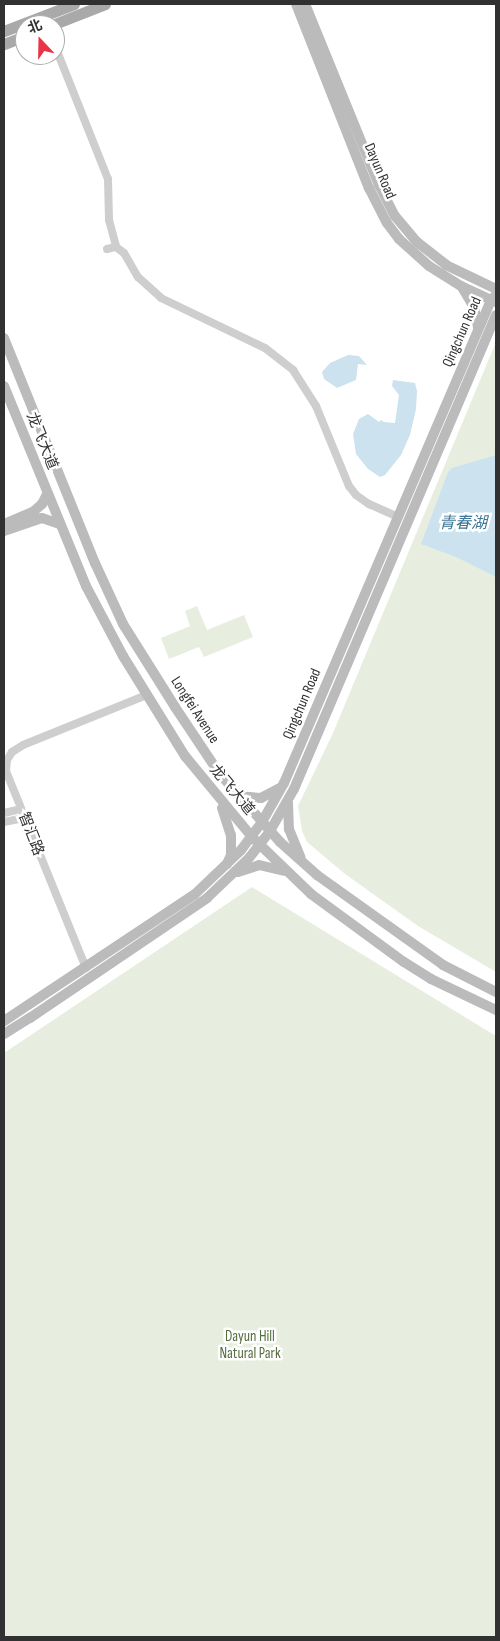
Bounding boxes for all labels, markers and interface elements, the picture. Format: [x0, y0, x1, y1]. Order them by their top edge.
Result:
north arrow [15, 15, 65, 65]
text: 北 [25, 16, 44, 37]
street label: Dayun Road [360, 140, 400, 202]
street label: Qingchun Road [439, 294, 485, 370]
street label: 龙飞大道 [22, 410, 62, 472]
water label: 青春湖 [439, 514, 487, 534]
street label: Qingchun Road [279, 666, 325, 742]
street label: Longfei Avenue [167, 673, 223, 747]
street label: 龙飞大道 [206, 761, 258, 819]
street label: 智汇路 [15, 810, 47, 858]
park label: Dayun Hill Natural Park [219, 1327, 281, 1362]

